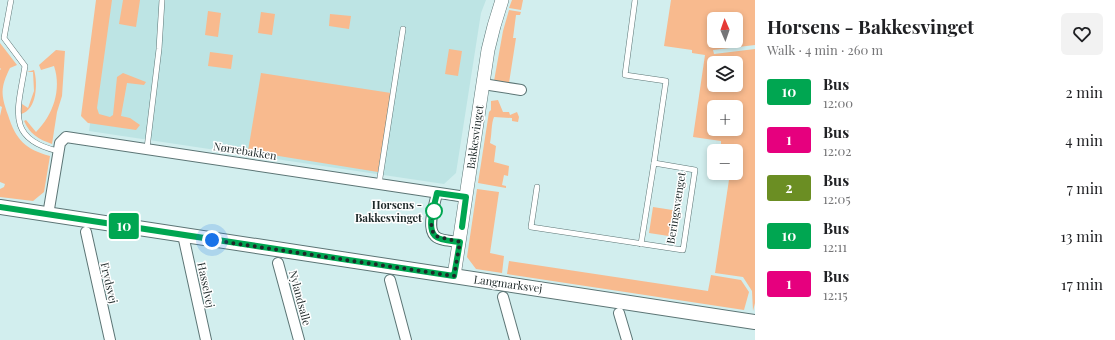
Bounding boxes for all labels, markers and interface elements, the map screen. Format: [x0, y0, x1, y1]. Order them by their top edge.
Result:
north arrow [707, 12, 743, 48]
map controls [707, 12, 743, 180]
text: Horsens - Bakkesvinget [767, 13, 974, 39]
button: heart [1061, 13, 1103, 55]
text: Walk · 4 min · 260 m [767, 41, 883, 58]
button: layers [707, 56, 743, 92]
text: Bus [823, 74, 849, 94]
text: 10 [782, 82, 796, 101]
text: 2 min [1065, 82, 1103, 102]
text: 12:00 [823, 94, 853, 111]
button: + [707, 100, 743, 136]
street label: Bakkesvinget [463, 104, 486, 170]
text: Bus [823, 122, 849, 142]
text: 1 [786, 130, 792, 149]
text: 4 min [1065, 130, 1103, 150]
street label: Nørrebakken [212, 138, 278, 163]
text: 12:02 [823, 142, 852, 159]
button: − [707, 144, 743, 180]
text: Bus [823, 170, 849, 190]
street label: Beringsvænget [662, 171, 689, 245]
text: 2 [785, 178, 793, 197]
text: 7 min [1067, 178, 1103, 198]
text: 12:05 [823, 190, 851, 207]
place label: Horsens - Bakkesvinget [355, 197, 422, 225]
marker: Horsens - Bakkesvinget [425, 202, 443, 220]
line badge: 10 [106, 213, 142, 239]
text: 10 [117, 216, 131, 235]
text: Bus [823, 218, 849, 238]
text: 10 [782, 226, 796, 245]
text: 13 min [1061, 226, 1103, 246]
your location [202, 230, 222, 250]
text: 12:11 [823, 238, 847, 255]
street label: Frydsvej [97, 261, 121, 305]
street label: Hasselvej [194, 261, 219, 309]
text: Bus [823, 266, 849, 286]
street label: Nylandsalle [286, 269, 315, 328]
street label: Langmarksvej [473, 271, 543, 296]
text: 1 [786, 274, 792, 293]
text: 17 min [1061, 274, 1103, 294]
text: 12:15 [823, 286, 848, 303]

